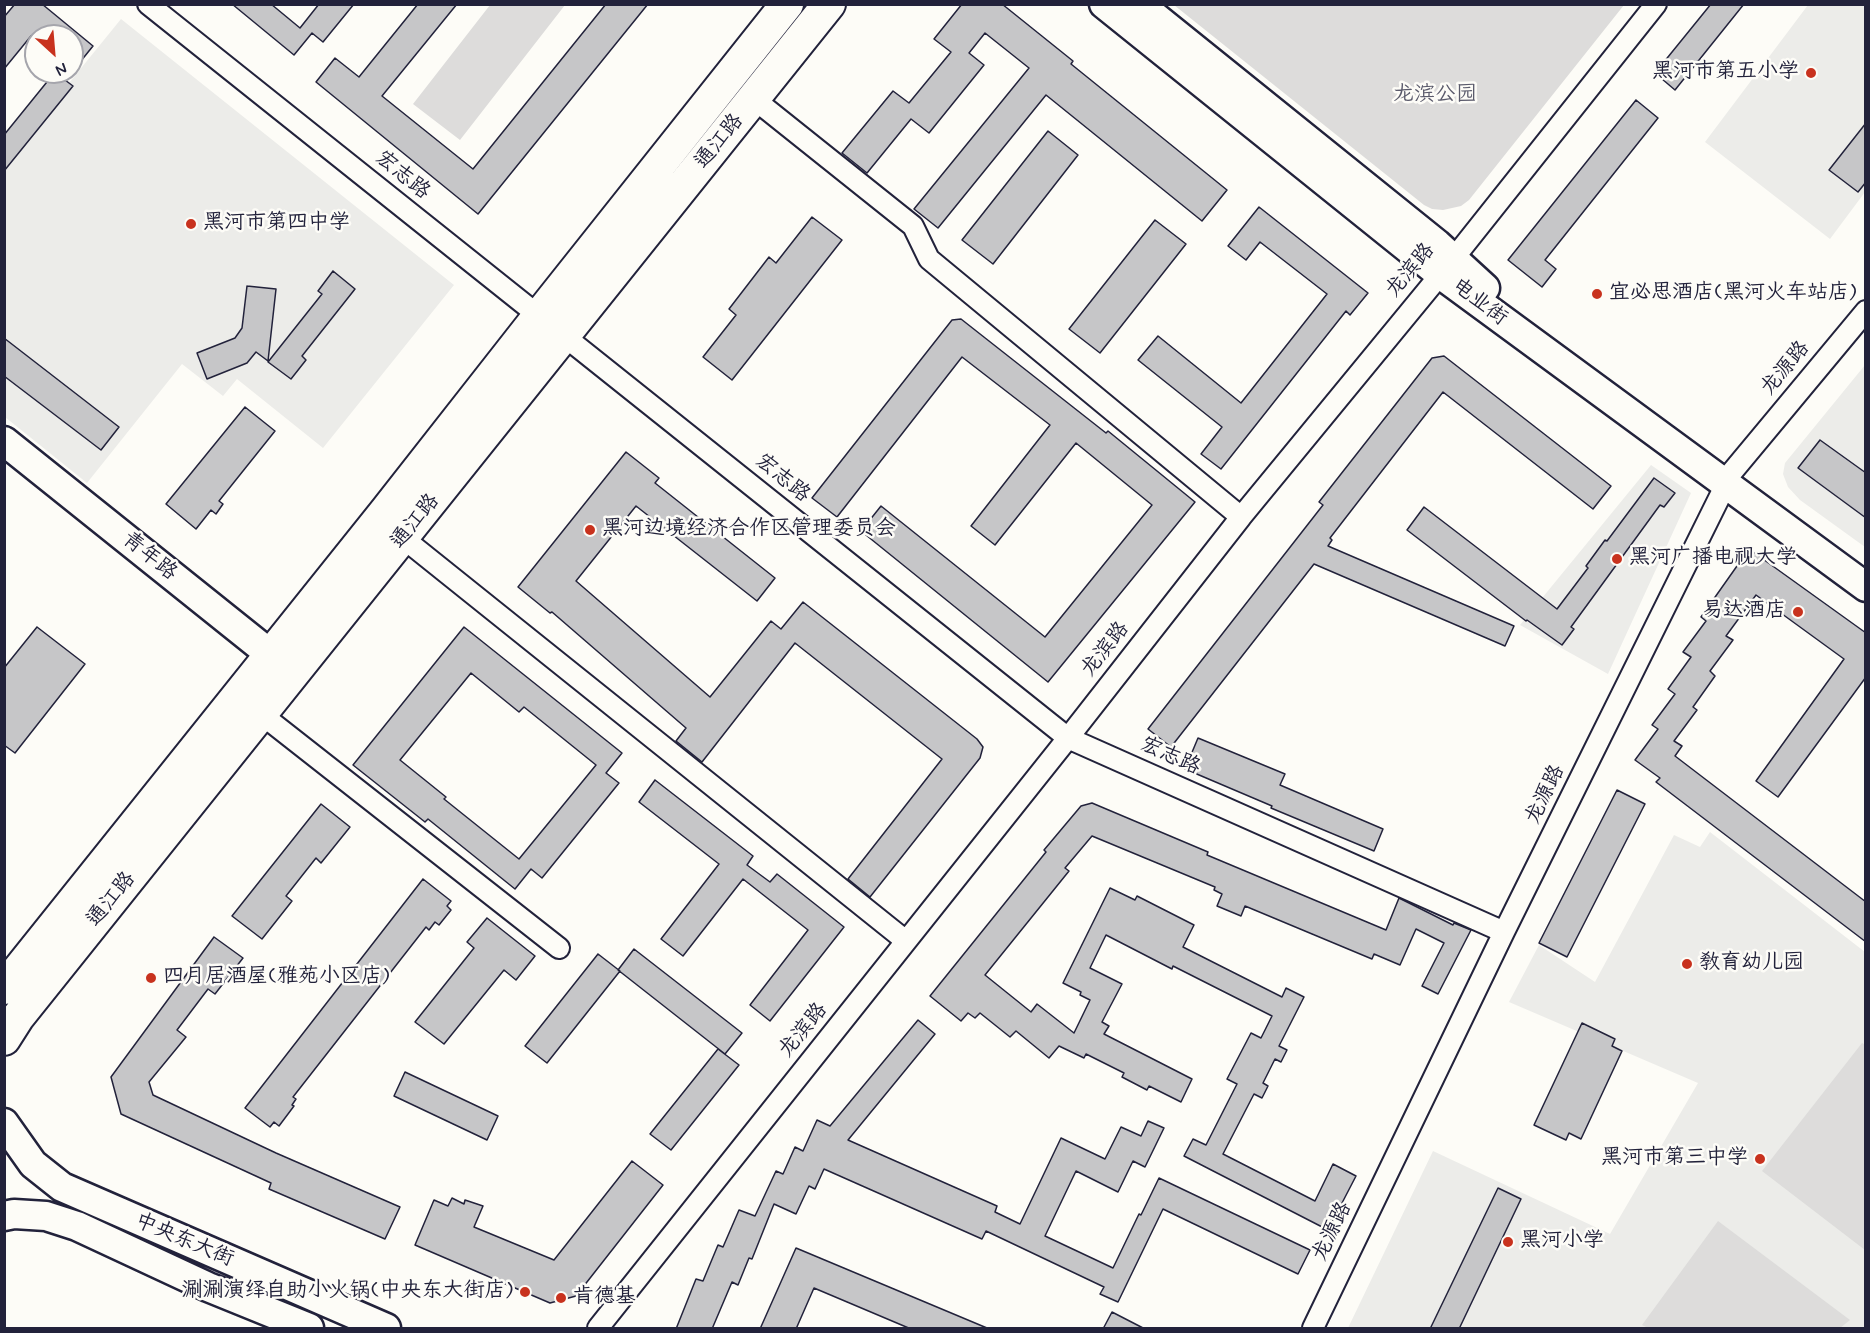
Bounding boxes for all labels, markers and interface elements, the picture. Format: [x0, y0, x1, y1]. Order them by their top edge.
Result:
north arrow [24, 24, 84, 84]
text: N [52, 57, 71, 81]
place label: 黑河市第五小学 [1652, 60, 1799, 86]
marker: 黑河市第五小学 [1804, 66, 1818, 80]
park label: 龙滨公园 [1393, 83, 1477, 109]
street label: 通江路 [690, 110, 750, 174]
street label: 宏志路 [370, 146, 434, 206]
place label: 黑河市第四中学 [203, 211, 350, 237]
marker: 黑河市第四中学 [184, 217, 198, 231]
street label: 龙滨路 [1381, 239, 1441, 303]
street label: 电业街 [1446, 274, 1512, 332]
place label: 宜必思酒店(黑河火车站店) [1609, 281, 1856, 307]
marker: 宜必思酒店(黑河火车站店) [1590, 287, 1604, 301]
street label: 龙源路 [1756, 337, 1816, 401]
street label: 宏志路 [750, 449, 814, 509]
street label: 通江路 [386, 490, 446, 554]
place label: 黑河边境经济合作区管理委员会 [602, 517, 896, 543]
marker: 黑河边境经济合作区管理委员会 [583, 523, 597, 537]
street label: 青年路 [117, 527, 181, 587]
place label: 黑河广播电视大学 [1629, 546, 1797, 572]
marker: 黑河广播电视大学 [1610, 552, 1624, 566]
place label: 易达酒店 [1702, 599, 1786, 625]
marker: 易达酒店 [1791, 605, 1805, 619]
street label: 龙滨路 [1077, 617, 1135, 683]
street label: 宏志路 [1136, 733, 1204, 781]
street label: 龙源路 [1521, 761, 1571, 829]
street label: 通江路 [82, 868, 142, 932]
place label: 教育幼儿园 [1699, 951, 1804, 977]
marker: 教育幼儿园 [1680, 957, 1694, 971]
place label: 四月居酒屋(雅苑小区店) [163, 965, 389, 991]
marker: 四月居酒屋(雅苑小区店) [144, 971, 158, 985]
street label: 龙滨路 [774, 999, 834, 1063]
place label: 黑河市第三中学 [1601, 1146, 1748, 1172]
marker: 黑河市第三中学 [1753, 1152, 1767, 1166]
street label: 龙源路 [1308, 1198, 1358, 1266]
street label: 中央东大街 [131, 1209, 237, 1273]
place label: 黑河小学 [1520, 1229, 1604, 1255]
marker: 黑河小学 [1501, 1235, 1515, 1249]
place label: 涮涮演绎自助小火锅(中央东大街店) [182, 1279, 513, 1305]
marker: 涮涮演绎自助小火锅(中央东大街店) [518, 1285, 532, 1299]
place label: 肯德基 [573, 1285, 636, 1311]
marker: 肯德基 [554, 1291, 568, 1305]

